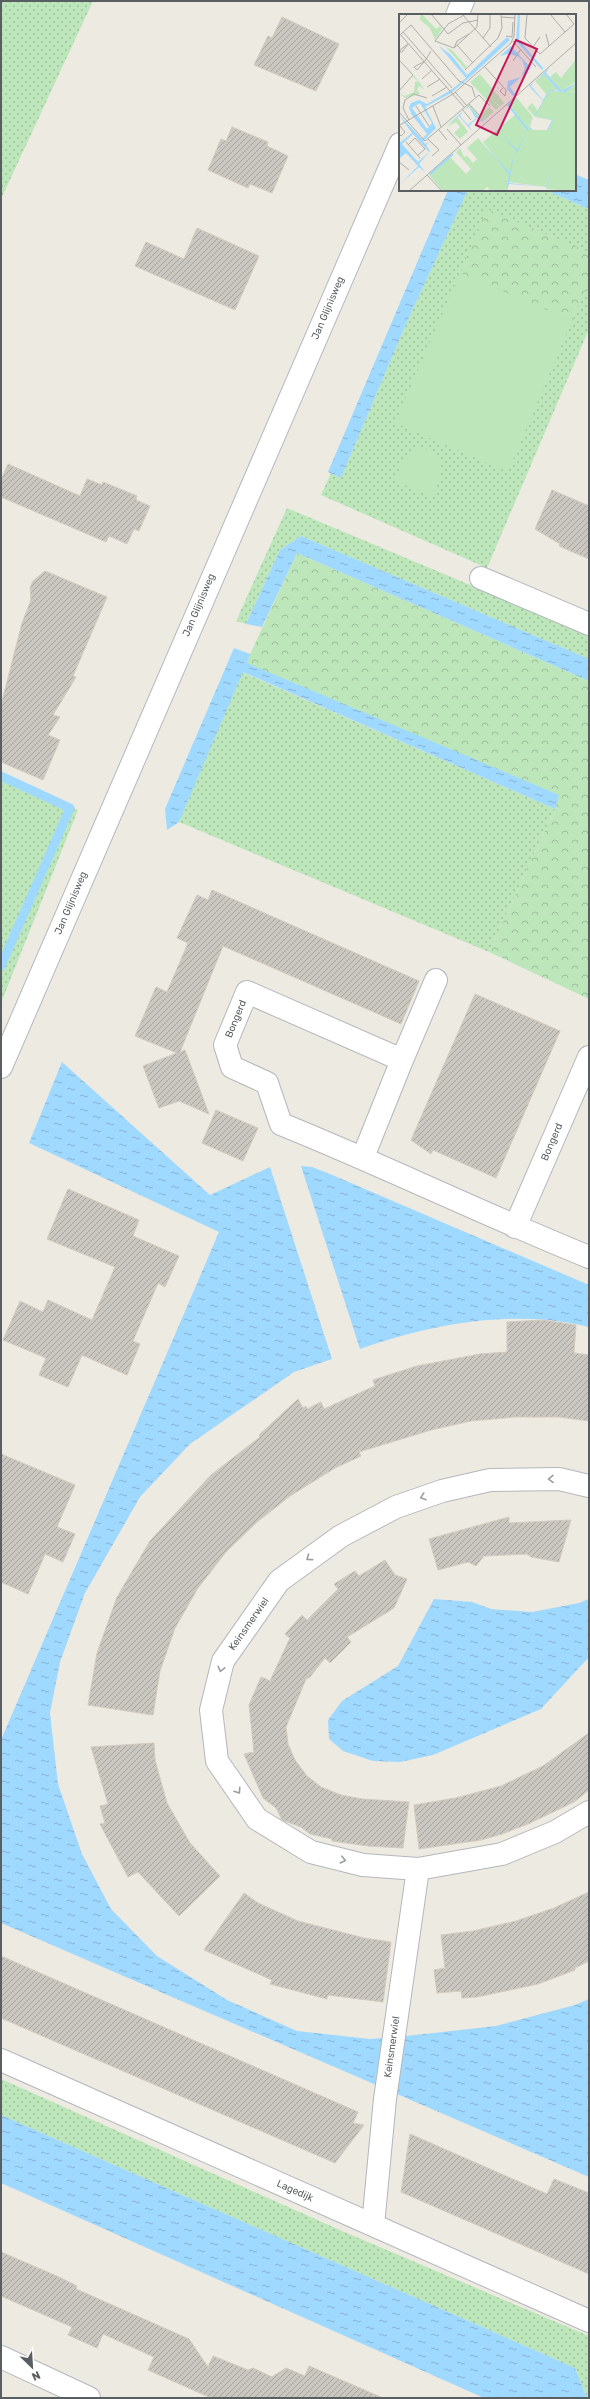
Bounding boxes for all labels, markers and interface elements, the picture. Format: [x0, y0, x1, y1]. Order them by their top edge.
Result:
inset map [399, 14, 576, 191]
street label: Jan Glijnisweg [309, 275, 347, 341]
street label: Jan Glijnisweg [180, 572, 218, 638]
street label: Jan Glijnisweg [52, 870, 90, 936]
street label: Bongerd [223, 998, 249, 1040]
street label: Bongerd [539, 1121, 565, 1163]
one-way arrow [548, 1475, 554, 1483]
one-way arrow [420, 1493, 427, 1501]
one-way arrow [307, 1554, 314, 1561]
street label: Keinsmerwiel [226, 1595, 272, 1653]
one-way arrow [217, 1665, 226, 1672]
one-way arrow [233, 1787, 241, 1794]
one-way arrow [340, 1855, 346, 1863]
street label: Keinsmerwiel [382, 2016, 402, 2078]
street label: Lagedijk [275, 2178, 316, 2205]
north arrow [12, 2347, 52, 2387]
text: N [30, 2368, 42, 2383]

